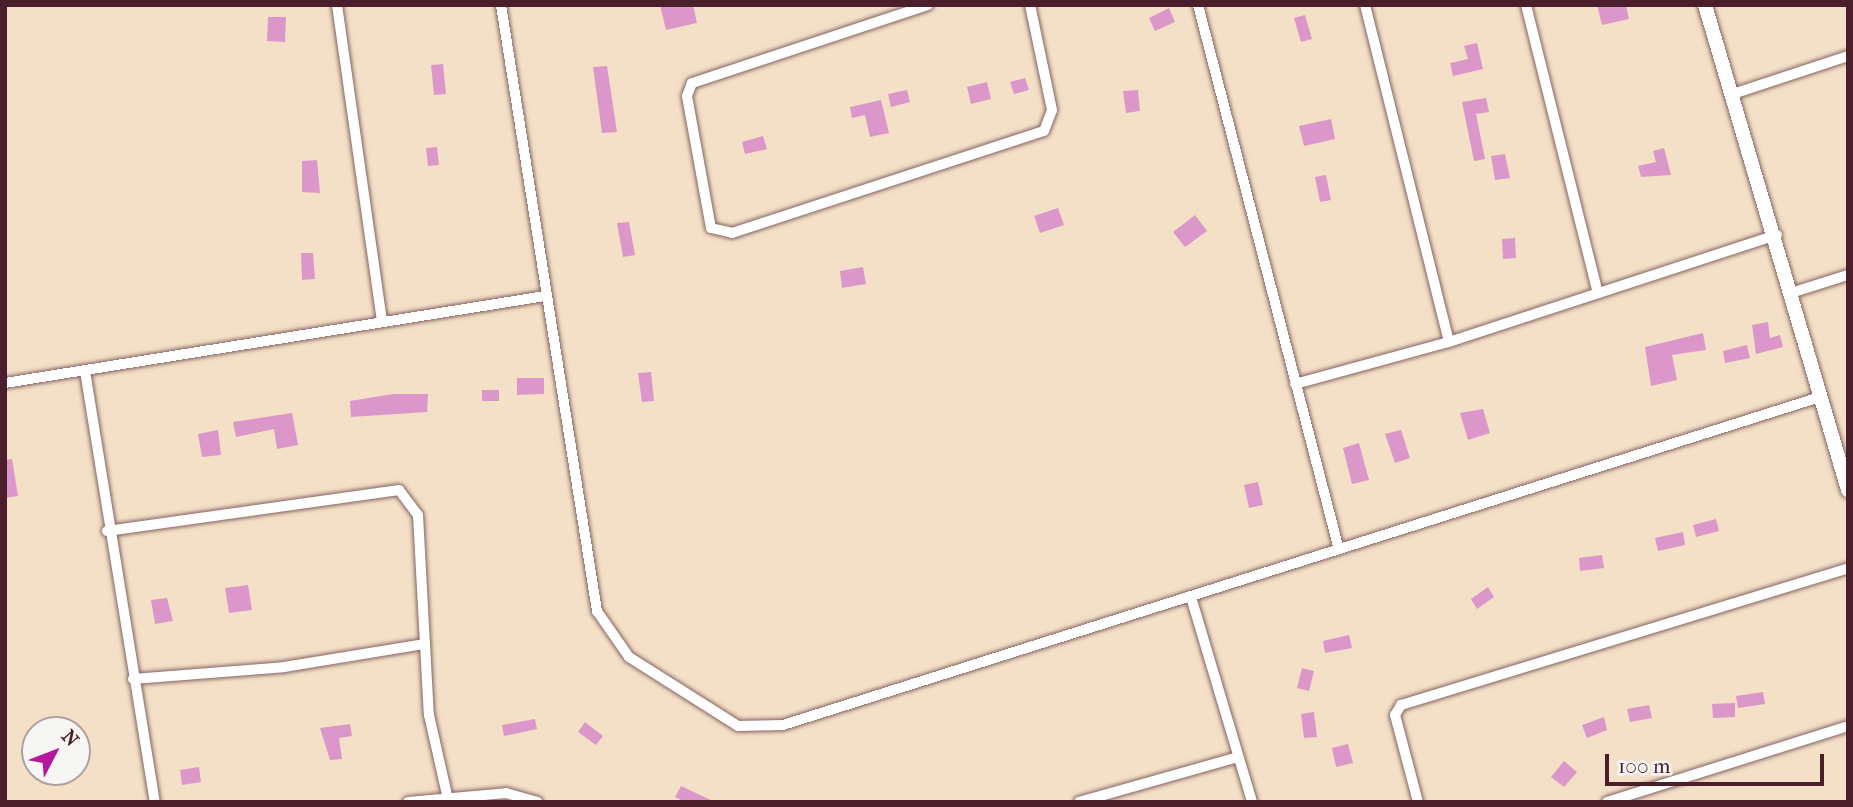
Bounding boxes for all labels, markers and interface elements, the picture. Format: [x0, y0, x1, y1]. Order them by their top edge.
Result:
north arrow [21, 716, 91, 786]
text: N [57, 726, 83, 751]
scale bar [1608, 740, 1827, 784]
text: 100 m [1618, 754, 1671, 778]

